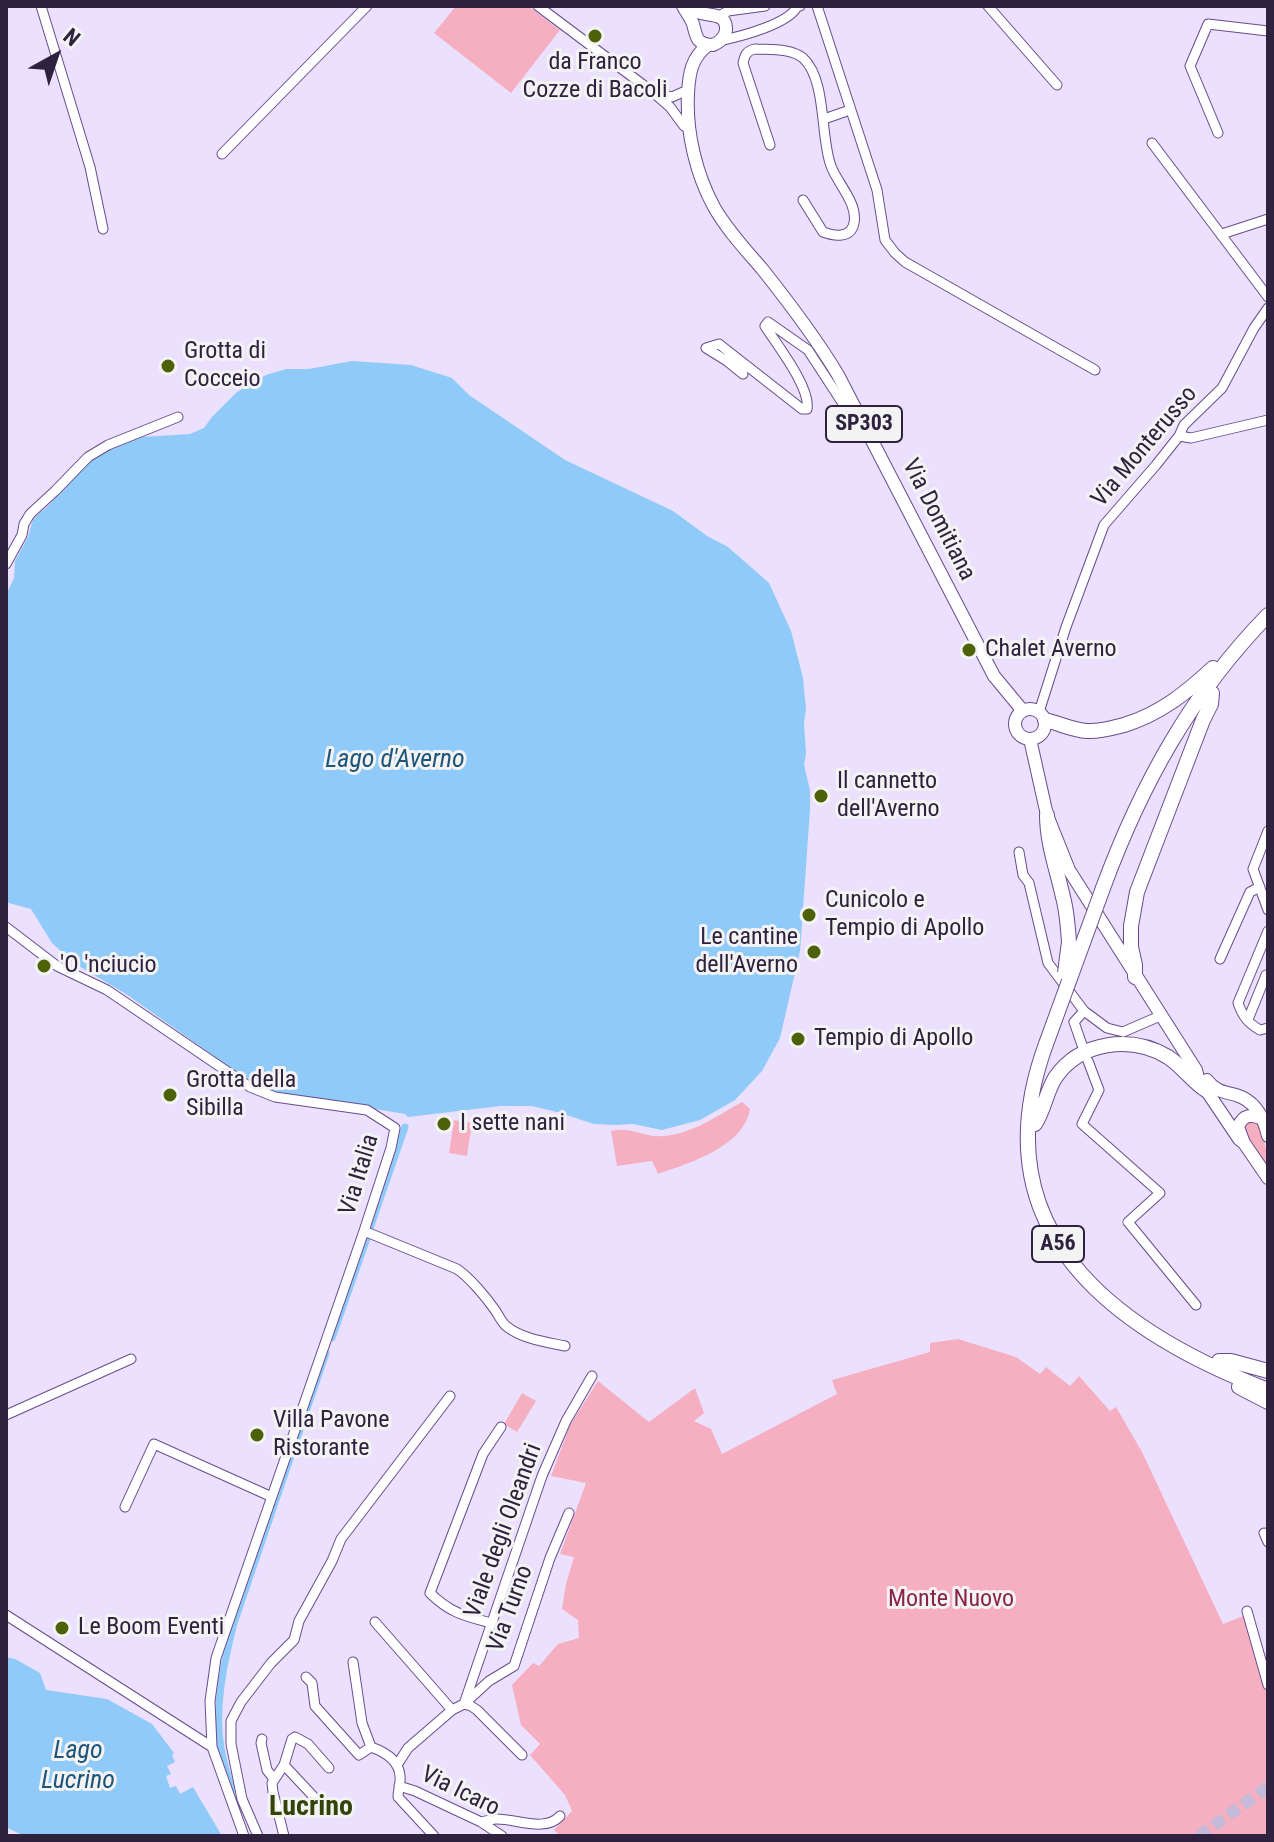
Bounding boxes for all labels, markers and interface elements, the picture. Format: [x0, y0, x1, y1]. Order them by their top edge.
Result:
north arrow [16, 16, 96, 96]
text: N [59, 23, 85, 51]
marker: da Franco Cozze di Bacoli [586, 27, 604, 45]
place label: da Franco Cozze di Bacoli [523, 49, 667, 105]
place label: Grotta di Cocceio [184, 338, 266, 394]
marker: Grotta di Cocceio [159, 357, 177, 375]
street label: Via Monterusso [1086, 381, 1204, 513]
road number: SP303 [826, 406, 902, 442]
street label: Via Domitiana [895, 454, 981, 586]
place label: Chalet Averno [985, 636, 1117, 664]
marker: Chalet Averno [960, 641, 978, 659]
water label: Lago d'Averno [325, 744, 465, 776]
place label: Il cannetto dell'Averno [837, 768, 940, 824]
marker: Il cannetto dell'Averno [812, 787, 830, 805]
place label: Cunicolo e Tempio di Apollo [825, 887, 984, 943]
marker: Cunicolo e Tempio di Apollo [800, 906, 818, 924]
place label: Le cantine dell'Averno [695, 924, 798, 980]
marker: Le cantine dell'Averno [805, 943, 823, 961]
place label: 'O 'nciucio [60, 952, 157, 980]
marker: 'O 'nciucio [35, 957, 53, 975]
place label: Tempio di Apollo [814, 1025, 973, 1053]
marker: Tempio di Apollo [789, 1030, 807, 1048]
place label: Grotta della Sibilla [186, 1067, 296, 1123]
marker: Grotta della Sibilla [161, 1086, 179, 1104]
place label: I sette nani [460, 1110, 565, 1138]
marker: I sette nani [435, 1115, 453, 1133]
street label: Via Italia [334, 1131, 386, 1219]
road number: A56 [1032, 1226, 1084, 1262]
place label: Villa Pavone Ristorante [273, 1407, 389, 1463]
marker: Villa Pavone Ristorante [248, 1426, 266, 1444]
street label: Viale degli Oleandri [459, 1440, 549, 1622]
street label: Via Turno [482, 1562, 540, 1656]
park label: Monte Nuovo [888, 1586, 1014, 1614]
place label: Le Boom Eventi [78, 1614, 224, 1642]
marker: Le Boom Eventi [53, 1619, 71, 1637]
water label: Lago Lucrino [41, 1735, 115, 1796]
street label: Via Icaro [416, 1761, 504, 1823]
district label: Lucrino [269, 1791, 353, 1825]

